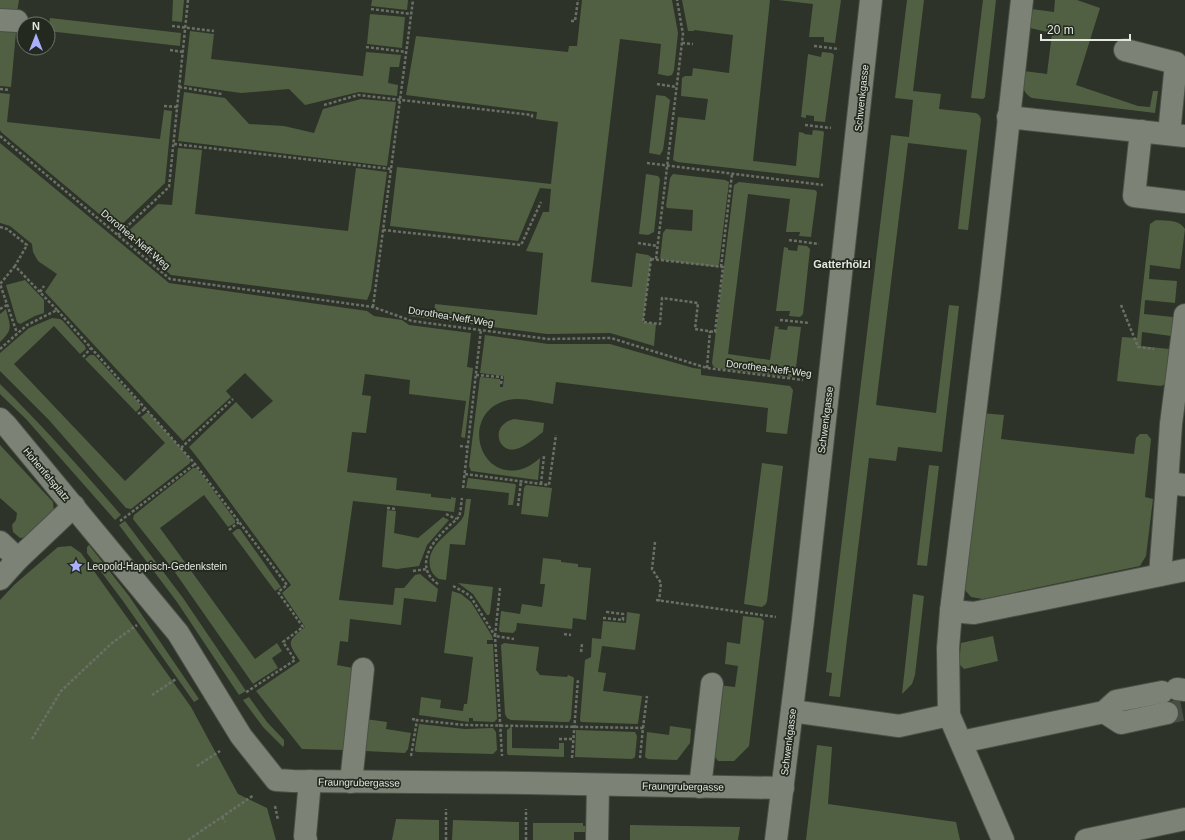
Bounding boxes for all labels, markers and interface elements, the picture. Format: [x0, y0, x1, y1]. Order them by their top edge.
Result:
north arrow [16, 16, 56, 56]
scale bar [1041, 16, 1130, 42]
text: N [32, 20, 40, 32]
text: 20 m [1047, 23, 1074, 37]
street label: Schwenkgasse [853, 64, 871, 132]
street label: Dorothea-Neff-Weg [99, 207, 172, 271]
district label: Gatterhölzl [813, 258, 871, 270]
street label: Dorothea-Neff-Weg [407, 304, 494, 329]
street label: Dorothea-Neff-Weg [725, 358, 812, 379]
street label: Schwenkgasse [816, 386, 835, 454]
street label: Hohenfelsplatz [21, 445, 72, 503]
place icon: Leopold-Happisch-Gedenkstein [68, 558, 84, 574]
place label: Leopold-Happisch-Gedenkstein [87, 561, 227, 572]
street label: Schwenkgasse [779, 708, 798, 776]
street label: Fraungrubergasse [318, 776, 400, 789]
street label: Fraungrubergasse [642, 780, 724, 793]

